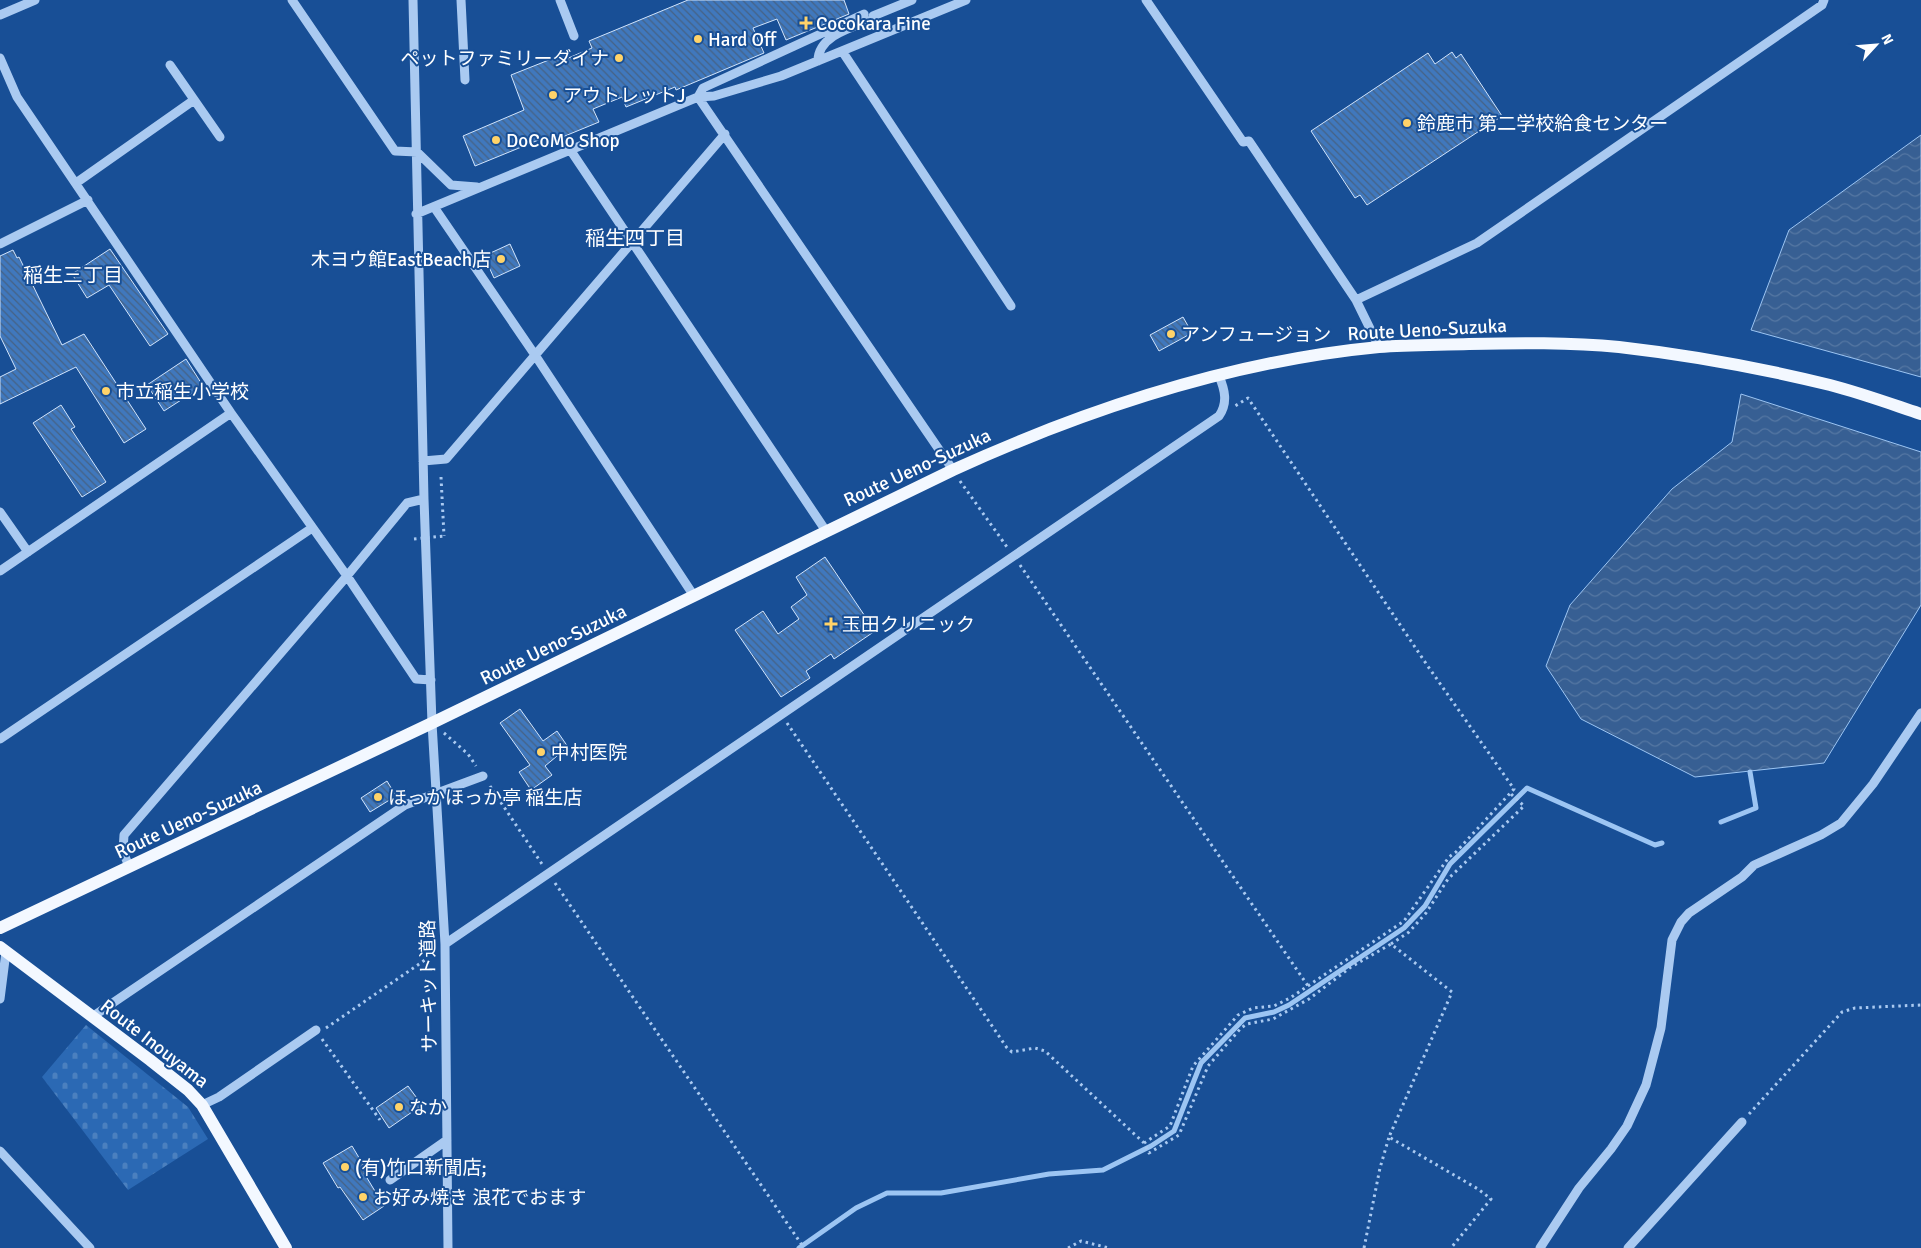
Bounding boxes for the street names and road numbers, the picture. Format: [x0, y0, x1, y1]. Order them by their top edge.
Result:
street label: Route Ueno-Suzuka [1347, 314, 1507, 346]
street label: Route Ueno-Suzuka [840, 423, 995, 513]
street label: Route Ueno-Suzuka [476, 599, 630, 691]
street label: Route Ueno-Suzuka [111, 775, 266, 865]
street label: サーキット道路 [416, 919, 442, 1053]
street label: Route Inouyama [95, 994, 213, 1094]

